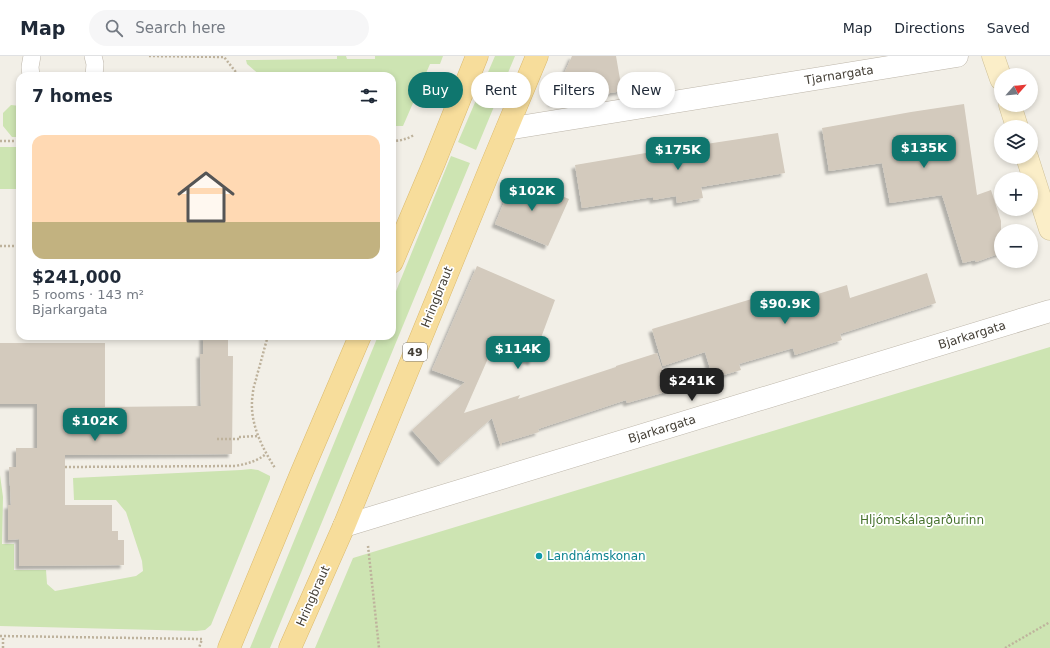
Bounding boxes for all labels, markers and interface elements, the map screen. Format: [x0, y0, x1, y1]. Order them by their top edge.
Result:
search box [89, 10, 369, 46]
text: Map [20, 17, 65, 39]
icon: search [103, 17, 125, 39]
text: Search here [135, 19, 225, 37]
text: Map [843, 20, 872, 36]
text: Directions [894, 20, 965, 36]
text: Saved [987, 20, 1030, 36]
street label: Tjarnargata [803, 63, 874, 88]
north arrow [994, 68, 1038, 112]
map controls [994, 68, 1038, 268]
chip: Buy [408, 72, 463, 108]
chip: Rent [471, 72, 531, 108]
chip: Filters [539, 72, 609, 108]
chip: New [617, 72, 675, 108]
icon: filters [358, 85, 380, 107]
text: 7 homes [32, 86, 113, 106]
button: layers [994, 120, 1038, 164]
pin: $135K [896, 135, 952, 169]
pin: $175K [650, 137, 706, 171]
text: $135K [901, 140, 947, 155]
text: $175K [655, 142, 701, 157]
icon: home [170, 161, 242, 233]
button: + [994, 172, 1038, 216]
pin: $102K [504, 178, 560, 212]
text: $102K [509, 183, 555, 198]
button: − [994, 224, 1038, 268]
street label: Hringbraut [418, 264, 456, 330]
text: $241,000 [32, 267, 121, 287]
text: 5 rooms · 143 m² [32, 287, 144, 302]
pin: $90.9K [752, 291, 818, 325]
text: $90.9K [759, 296, 811, 311]
text: Bjarkargata [32, 302, 108, 317]
street label: Bjarkargata [937, 318, 1007, 352]
pin: $114K [490, 336, 546, 370]
text: $114K [495, 341, 541, 356]
road number: 49 [403, 343, 427, 361]
pin: $241K [664, 368, 720, 402]
text: $241K [669, 373, 715, 388]
pin: $102K [67, 408, 123, 442]
street label: Bjarkargata [627, 412, 697, 446]
text: $102K [72, 413, 118, 428]
park label: Hljómskálagarðurinn [860, 513, 984, 527]
place label: Landnámskonan [547, 549, 646, 563]
marker: Landnámskonan [534, 551, 544, 561]
street label: Hringbraut [293, 563, 333, 628]

